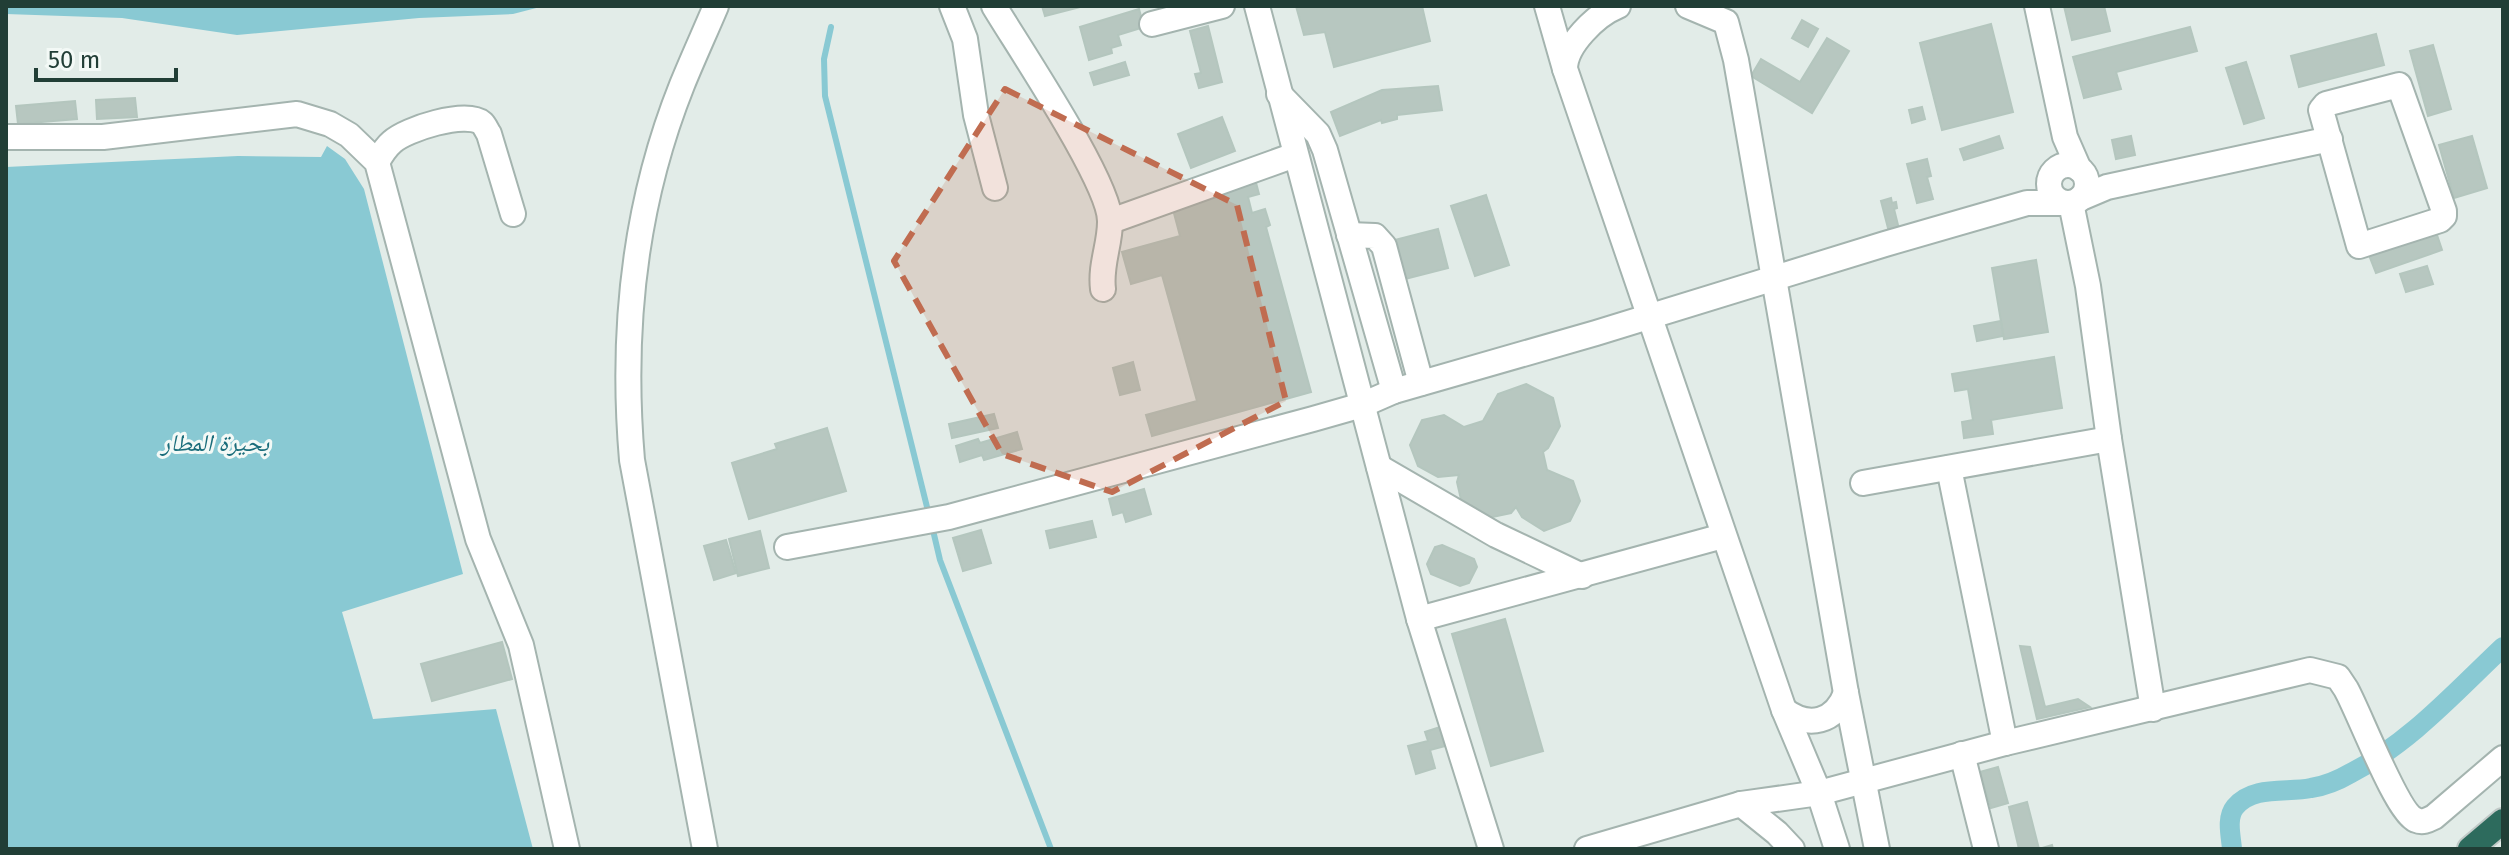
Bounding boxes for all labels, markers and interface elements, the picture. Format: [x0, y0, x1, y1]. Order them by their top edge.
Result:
scale bar [36, 32, 176, 82]
text: 50 m [48, 46, 100, 74]
water label: بحيرة المطار [159, 429, 269, 457]

